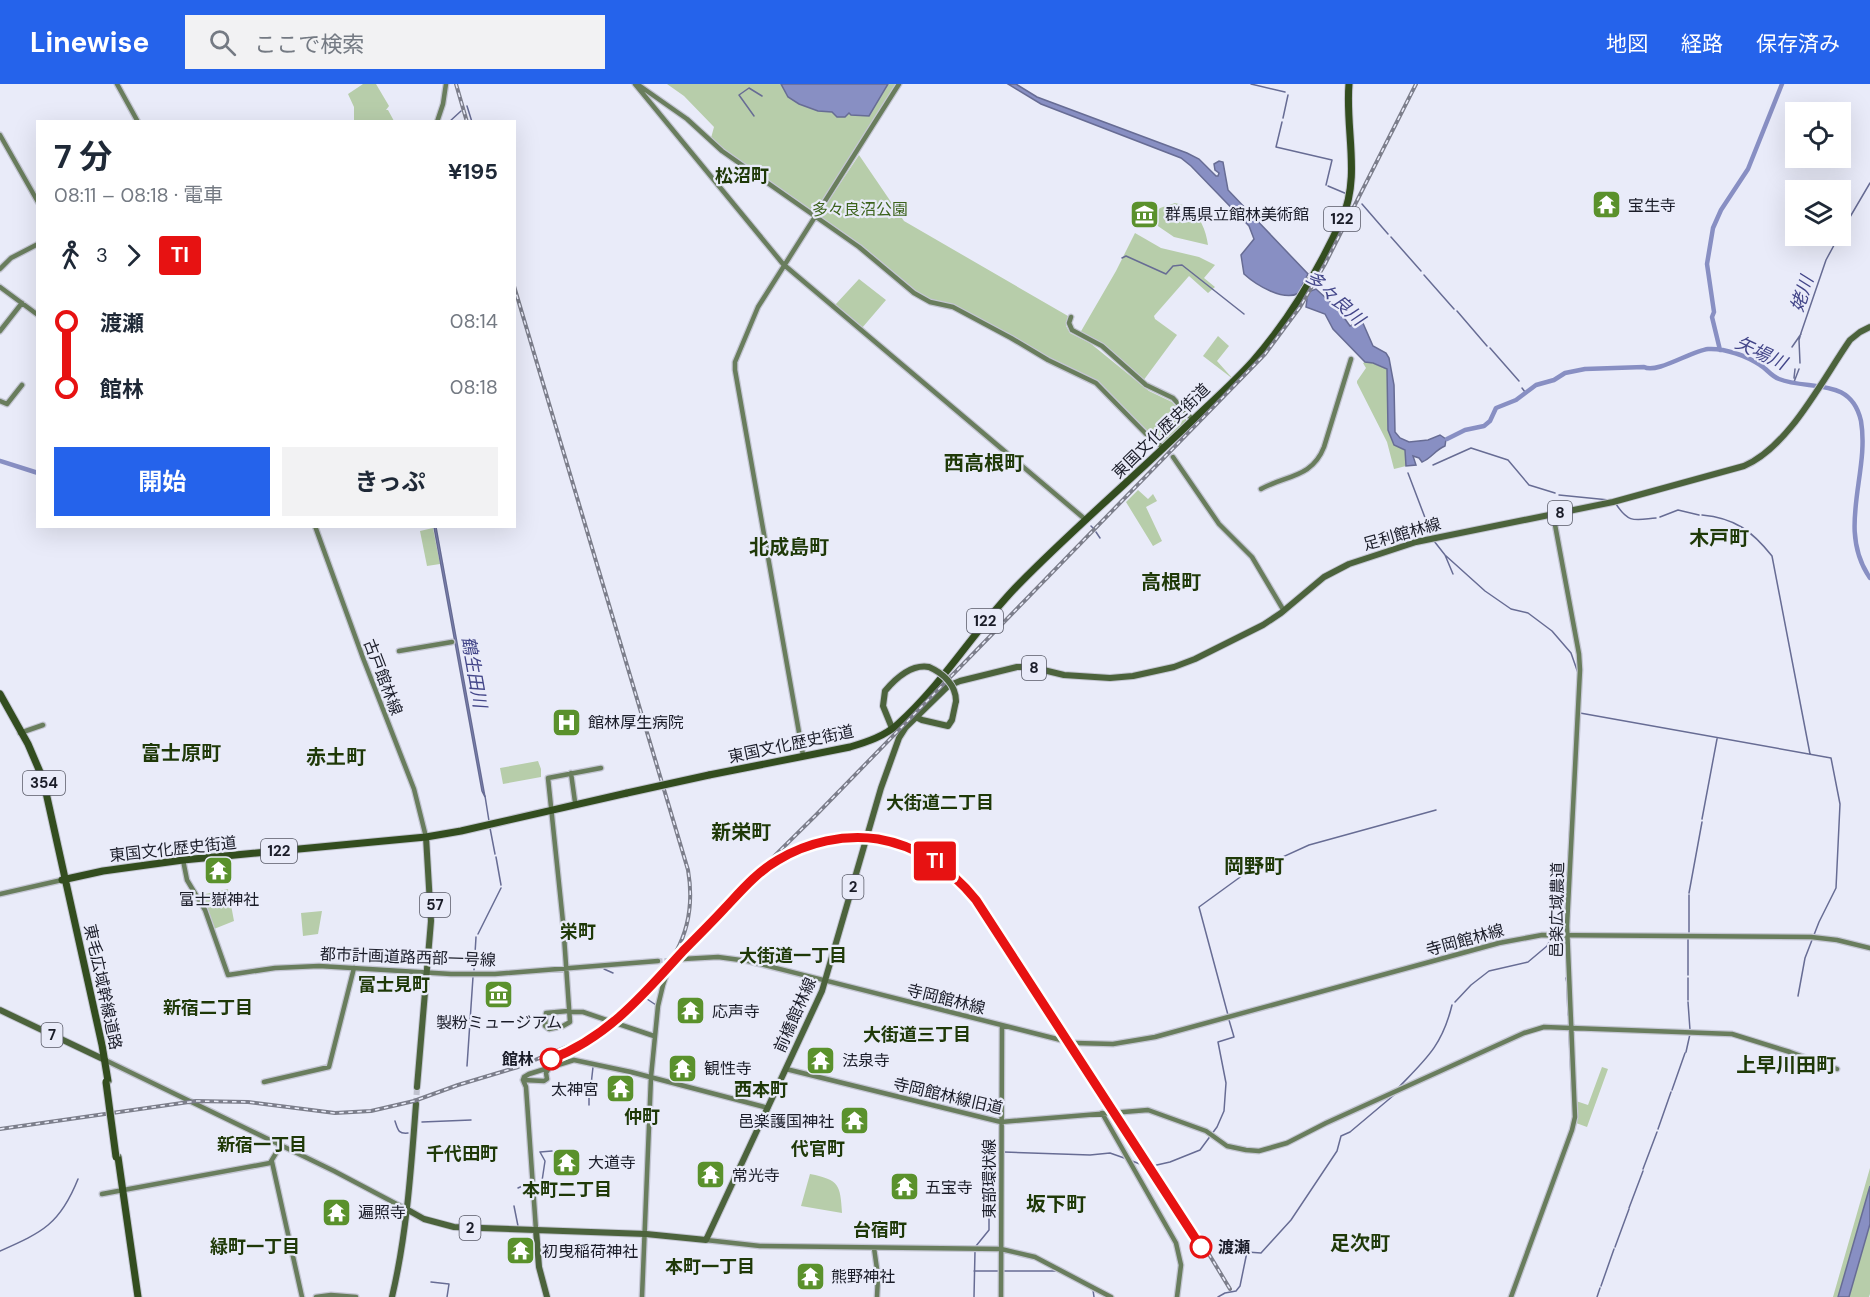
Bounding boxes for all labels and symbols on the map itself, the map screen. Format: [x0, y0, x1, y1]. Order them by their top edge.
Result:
district label: 松沼町 [715, 164, 769, 188]
temple icon: 宝生寺 [1591, 189, 1623, 221]
place label: 宝生寺 [1628, 195, 1676, 216]
museum icon: 群馬県立館林美術館 [1128, 198, 1160, 230]
park label: 多々良沼公園 [812, 199, 908, 220]
place label: 群馬県立館林美術館 [1165, 204, 1309, 225]
road number: 122 [1324, 207, 1360, 231]
water label: 多々良川 [1300, 265, 1371, 332]
water label: 姥川 [1785, 271, 1820, 315]
water label: 矢場川 [1731, 331, 1792, 376]
street label: 東国文化歴史街道 [1108, 379, 1214, 483]
district label: 西高根町 [944, 450, 1024, 476]
road number: 8 [1548, 501, 1572, 525]
street label: 足利館林線 [1361, 513, 1443, 555]
district label: 木戸町 [1689, 525, 1749, 551]
district label: 北成島町 [749, 534, 829, 560]
district label: 高根町 [1141, 569, 1201, 595]
road number: 122 [967, 609, 1003, 633]
water label: 鶴生田川 [456, 634, 492, 712]
street label: 古戸館林線 [359, 636, 407, 718]
road number: 8 [1022, 656, 1046, 680]
hospital icon: 館林厚生病院 [551, 706, 583, 738]
place label: 館林厚生病院 [588, 712, 684, 733]
street label: 東国文化歴史街道 [726, 720, 856, 768]
district label: 富士原町 [141, 740, 221, 766]
district label: 赤土町 [306, 744, 366, 770]
road number: 354 [23, 771, 65, 795]
district label: 大街道二丁目 [886, 791, 994, 815]
district label: 新栄町 [711, 819, 771, 845]
street label: 東国文化歴史街道 [108, 832, 238, 866]
road number: 122 [261, 839, 297, 863]
line badge: TI [908, 842, 962, 880]
district label: 岡野町 [1224, 853, 1284, 879]
temple icon: 富士嶽神社 [203, 855, 235, 887]
street label: 邑楽広域農道 [1546, 862, 1568, 958]
road number: 2 [842, 875, 864, 899]
place label: 富士嶽神社 [179, 889, 259, 910]
road number: 57 [420, 893, 450, 917]
district label: 栄町 [560, 920, 596, 944]
street label: 寺岡館林線 [1424, 920, 1506, 960]
street label: 東毛広域幹線道路 [79, 922, 127, 1052]
street label: 都市計画道路西部一号線 [320, 943, 496, 971]
district label: 大街道一丁目 [739, 944, 847, 968]
district label: 富士見町 [358, 973, 430, 997]
street label: 前橋館林線 [769, 974, 821, 1056]
museum icon: 製粉ミュージアム [483, 978, 515, 1010]
street label: 寺岡館林線 [905, 979, 987, 1019]
temple icon: 応声寺 [675, 995, 707, 1027]
district label: 新宿二丁目 [163, 996, 253, 1020]
place label: 応声寺 [712, 1001, 760, 1022]
place label: 製粉ミュージアム [436, 1012, 562, 1033]
road number: 7 [42, 1023, 62, 1047]
district label: 大街道三丁目 [863, 1023, 971, 1047]
temple icon: 法泉寺 [805, 1044, 837, 1076]
marker: 館林 [540, 1048, 562, 1070]
place label: 館林 [502, 1049, 534, 1070]
place label: 法泉寺 [842, 1050, 890, 1071]
temple icon: 観性寺 [667, 1052, 699, 1084]
district label: 上早川田町 [1736, 1052, 1836, 1078]
place label: 観性寺 [704, 1058, 752, 1079]
temple icon: 太神宮 [604, 1073, 636, 1105]
street label: 寺岡館林線旧道 [891, 1073, 1005, 1119]
district label: 西本町 [734, 1078, 788, 1102]
place label: 太神宮 [551, 1079, 599, 1100]
district label: 仲町 [624, 1105, 660, 1129]
temple icon: 邑楽護国神社 [839, 1105, 871, 1137]
place label: 邑楽護国神社 [738, 1111, 834, 1132]
district label: 新宿一丁目 [217, 1133, 307, 1157]
district label: 代官町 [790, 1137, 845, 1161]
street label: 東部環状線 [979, 1139, 1000, 1219]
district label: 千代田町 [426, 1142, 498, 1166]
temple icon: 大道寺 [551, 1146, 583, 1178]
place label: 大道寺 [588, 1152, 636, 1173]
temple icon: 常光寺 [695, 1159, 727, 1191]
place label: 常光寺 [732, 1165, 780, 1186]
temple icon: 五宝寺 [888, 1171, 920, 1203]
place label: 五宝寺 [925, 1177, 973, 1198]
district label: 本町二丁目 [522, 1178, 612, 1202]
district label: 坂下町 [1026, 1191, 1086, 1217]
temple icon: 遍照寺 [321, 1196, 353, 1228]
place label: 遍照寺 [358, 1202, 406, 1223]
road number: 2 [460, 1216, 480, 1240]
district label: 台宿町 [853, 1218, 907, 1242]
district label: 足次町 [1330, 1230, 1390, 1256]
district label: 緑町一丁目 [210, 1235, 300, 1259]
temple icon: 初曳稲荷神社 [505, 1235, 537, 1267]
marker: 渡瀬 [1190, 1236, 1212, 1258]
place label: 渡瀬 [1218, 1237, 1250, 1258]
place label: 初曳稲荷神社 [542, 1241, 638, 1262]
district label: 本町一丁目 [665, 1255, 755, 1279]
temple icon: 熊野神社 [794, 1260, 826, 1292]
place label: 熊野神社 [831, 1266, 895, 1287]

